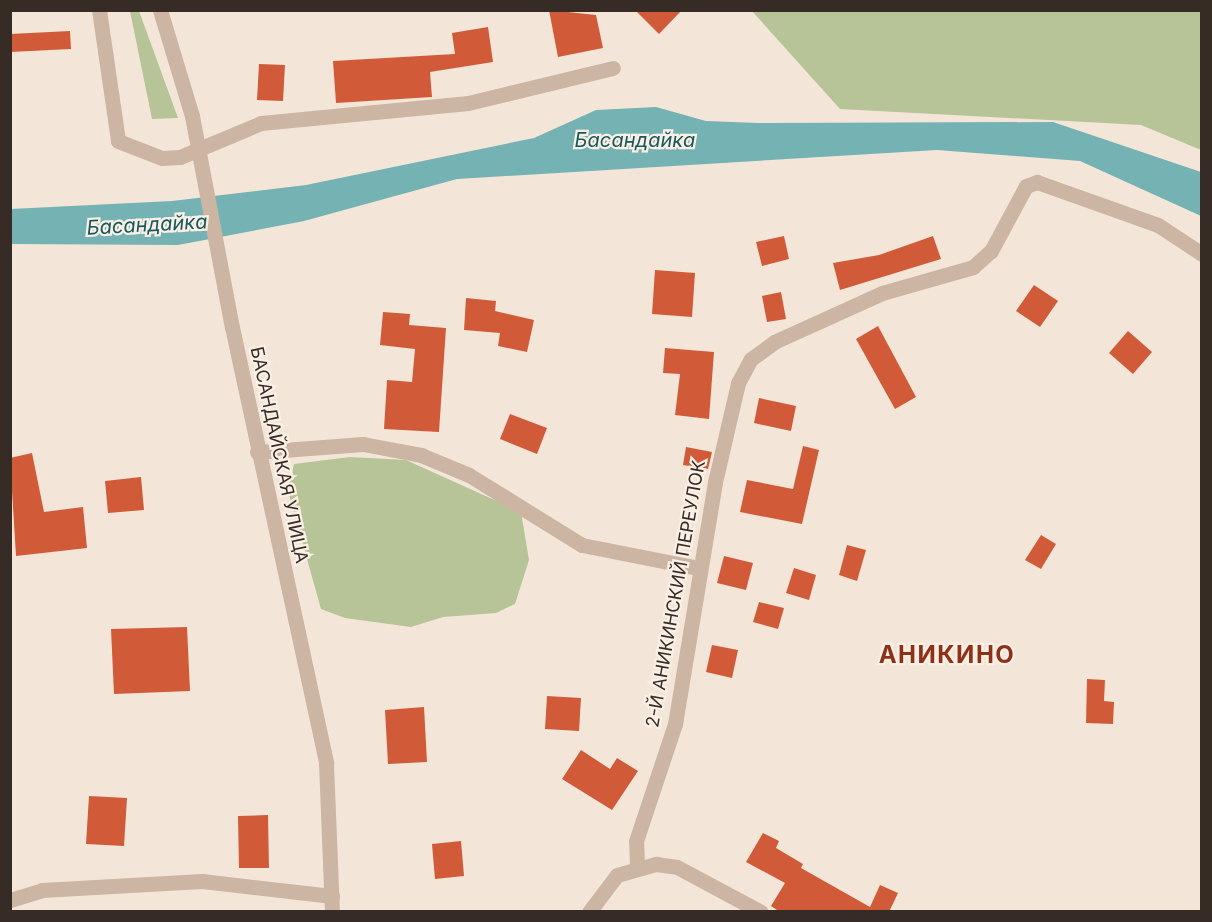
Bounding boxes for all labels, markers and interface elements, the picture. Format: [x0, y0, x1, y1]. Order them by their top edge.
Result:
water label: Басандайка [575, 128, 695, 152]
water label: Басандайка [86, 210, 208, 240]
street label: БАСАНДАЙСКАЯ УЛИЦА [245, 345, 313, 565]
street label: 2-Й АНИКИНСКИЙ ПЕРЕУЛОК [642, 459, 710, 729]
district label: АНИКИНО [879, 641, 1015, 669]

